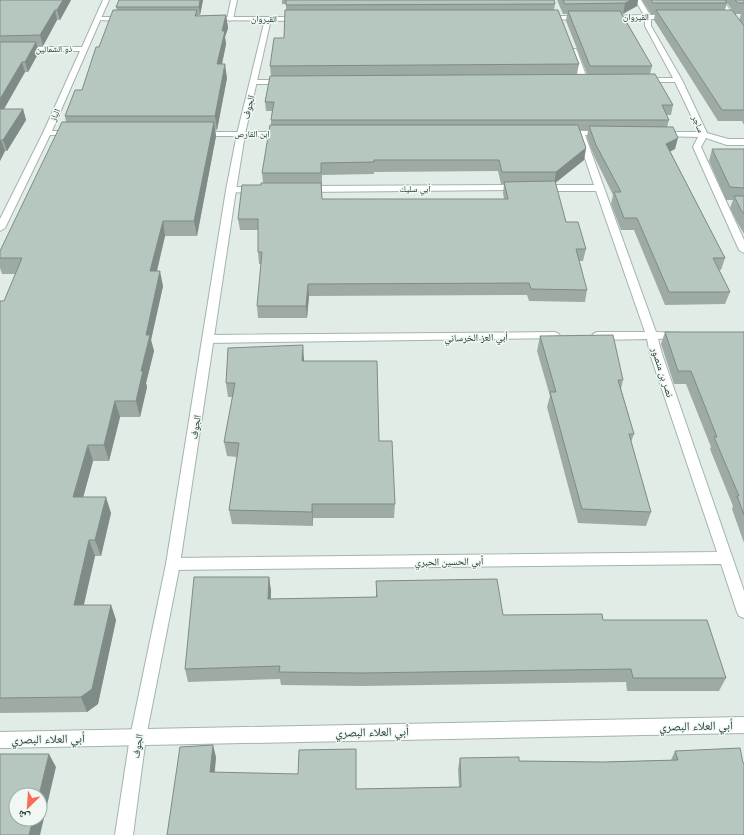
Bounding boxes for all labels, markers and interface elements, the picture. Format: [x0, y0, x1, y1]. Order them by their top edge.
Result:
street label: القيروان [623, 11, 649, 22]
street label: القيروان [251, 13, 277, 24]
street label: ذو الشمالين [36, 43, 73, 54]
street label: الجوف [239, 94, 258, 120]
street label: الباز [47, 107, 62, 124]
street label: ساجر [690, 113, 707, 134]
street label: ابن القارص [234, 128, 270, 139]
street label: أبي سليك [399, 183, 431, 196]
street label: أبي العز الخرساني [444, 330, 508, 346]
street label: نصر بن منصور [648, 345, 677, 399]
street label: الجوف [187, 414, 204, 440]
street label: أبي الحسين الحبري [415, 554, 483, 570]
street label: أبي العلاء البصري [659, 718, 733, 737]
street label: أبي العلاء البصري [335, 724, 409, 743]
street label: أبي العلاء البصري [11, 731, 85, 750]
street label: الجوف [129, 733, 146, 759]
north arrow [8, 787, 48, 827]
text: ش [16, 806, 32, 824]

